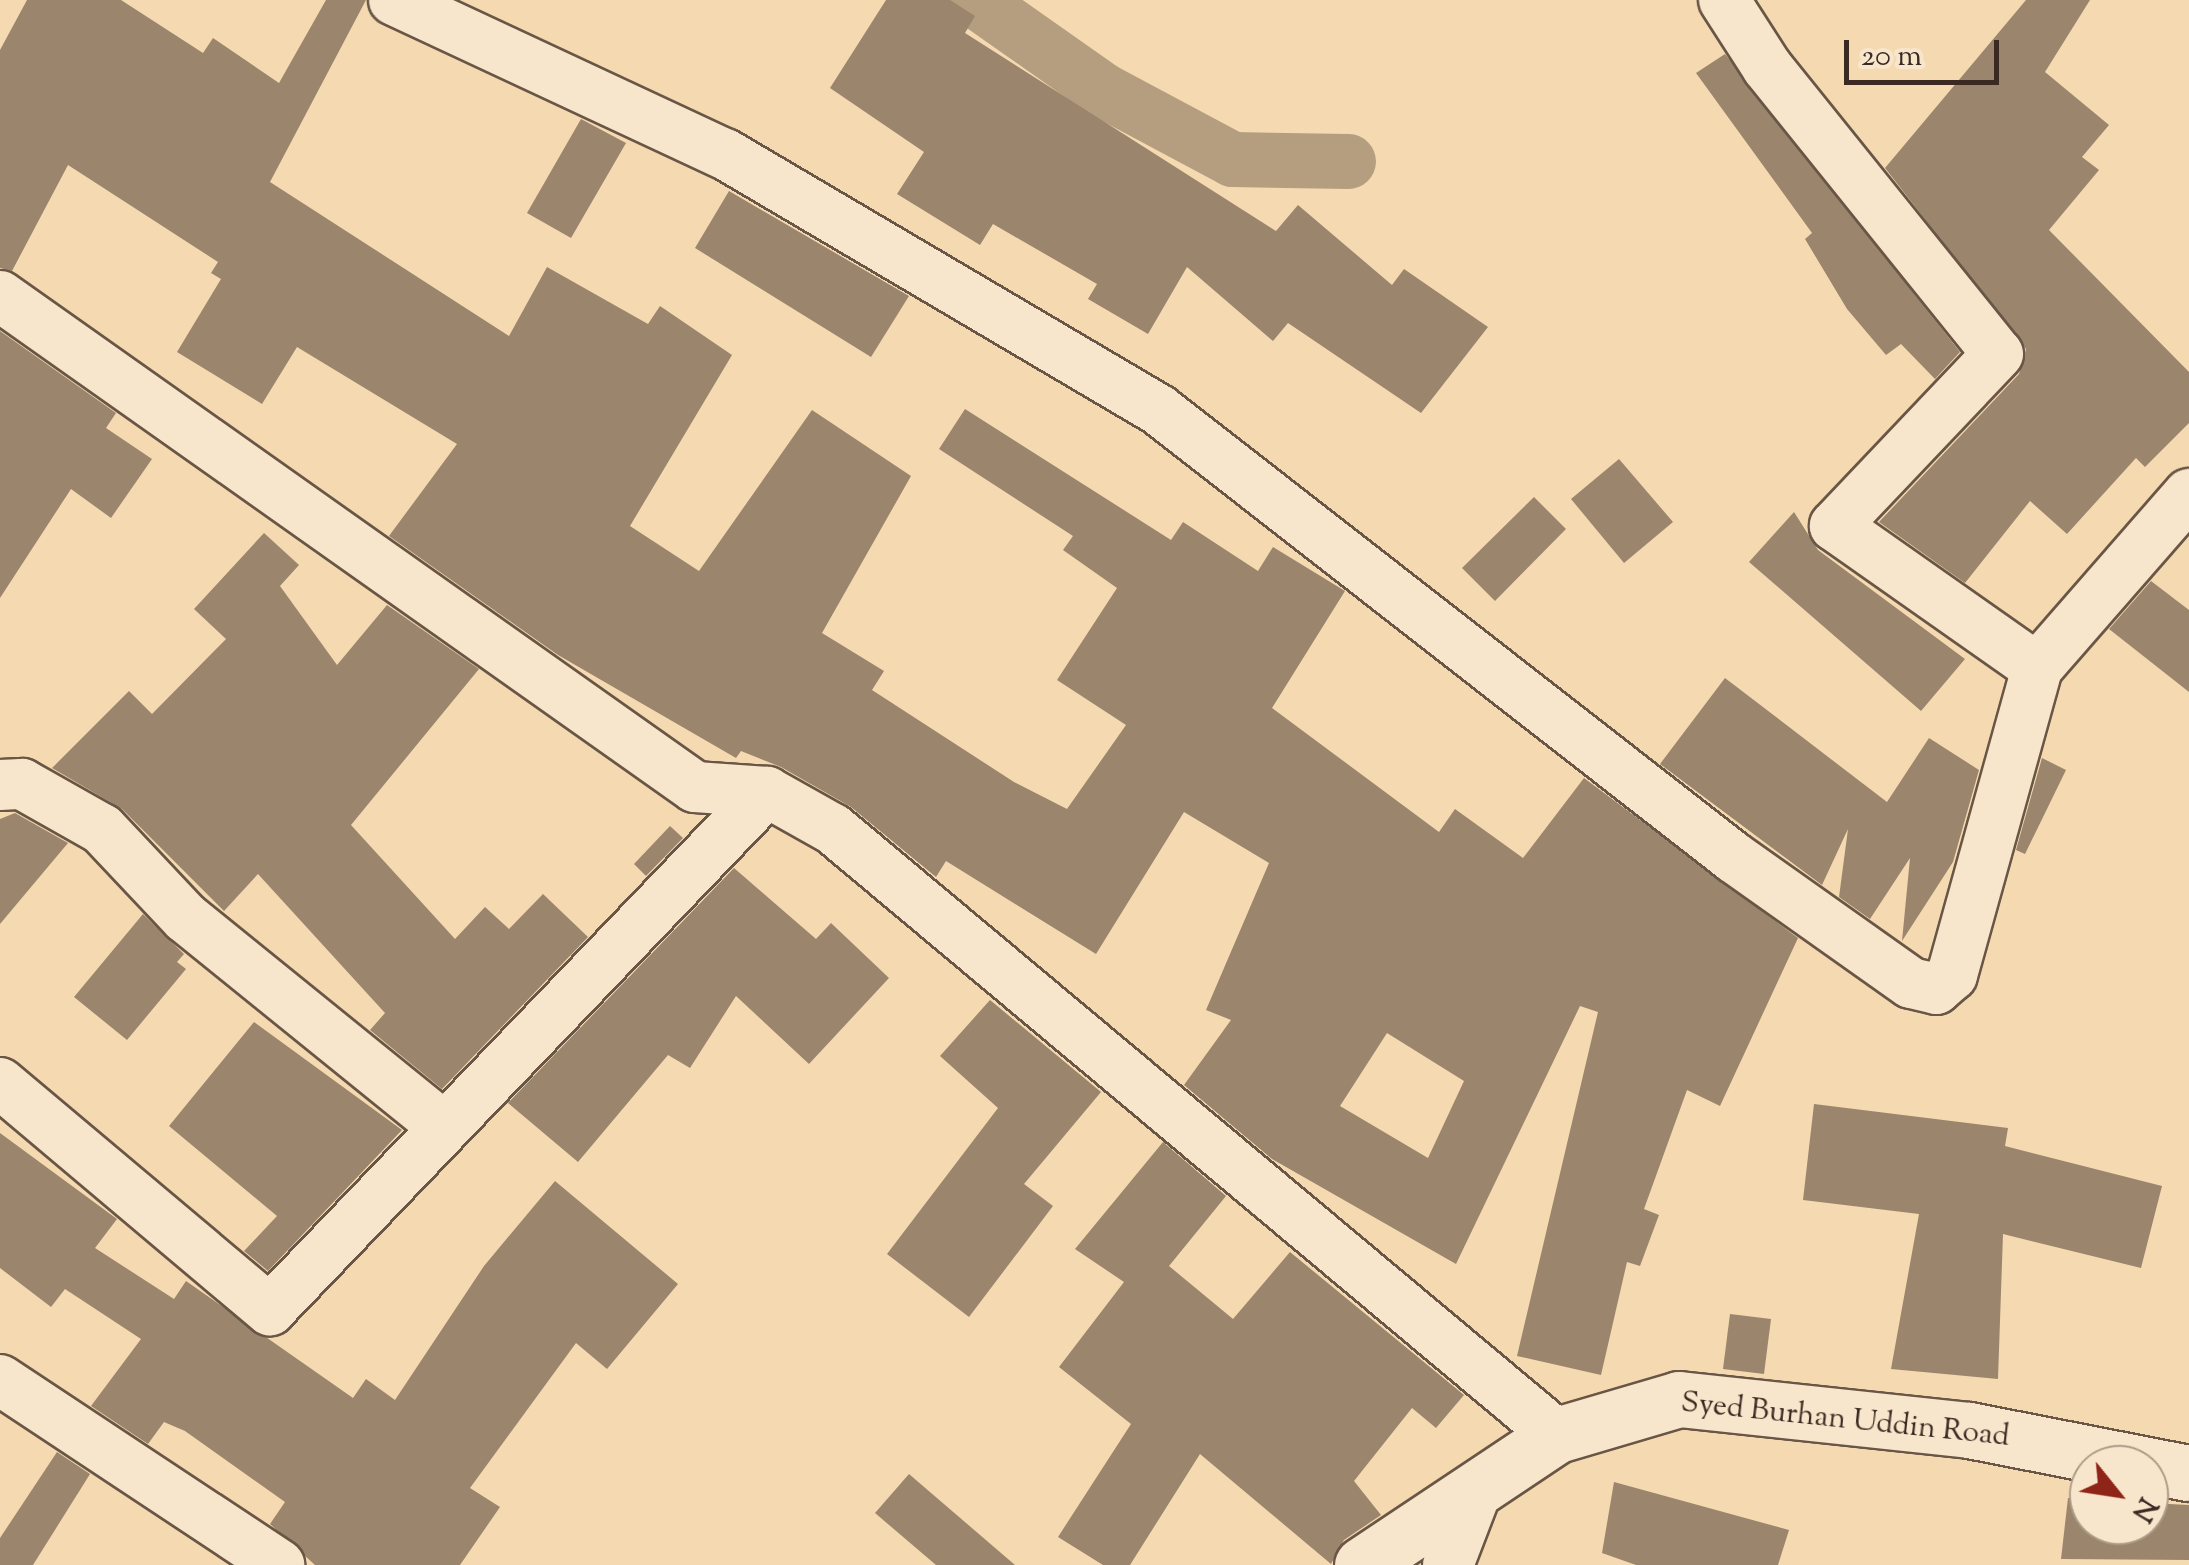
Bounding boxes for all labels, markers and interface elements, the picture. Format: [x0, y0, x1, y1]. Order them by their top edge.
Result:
scale bar [1849, 20, 2004, 82]
text: 20 m [1861, 36, 1922, 79]
street label: Syed Burhan Uddin Road [1679, 1386, 2011, 1456]
north arrow [2069, 1445, 2169, 1545]
text: N [2120, 1489, 2166, 1529]

